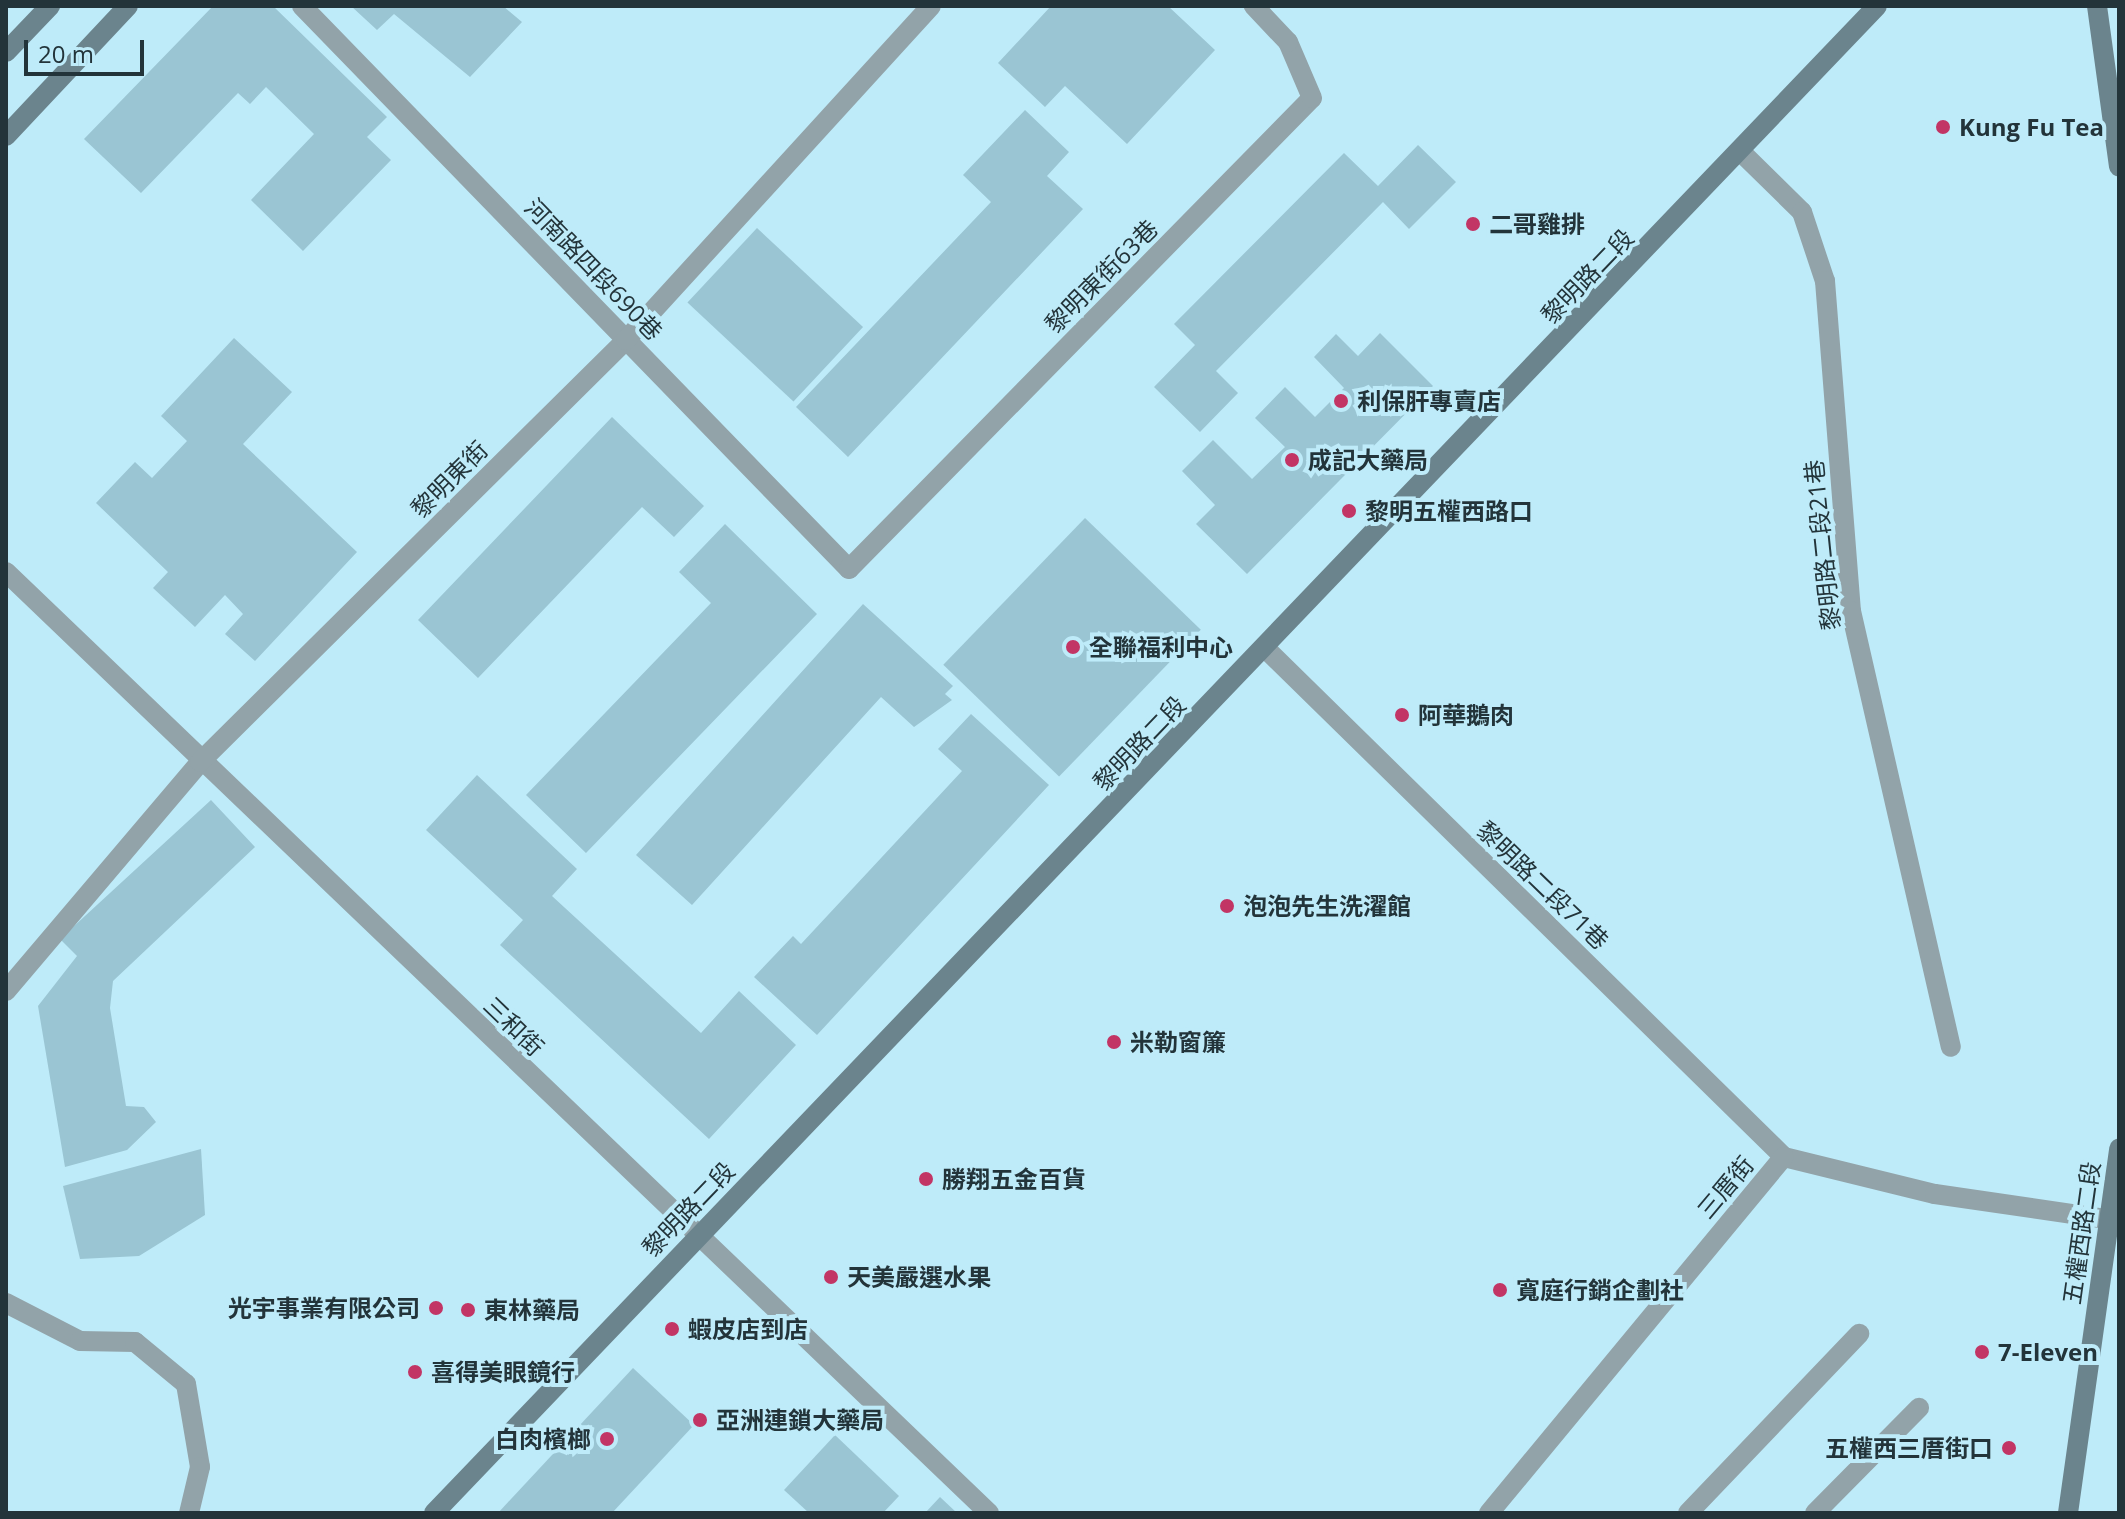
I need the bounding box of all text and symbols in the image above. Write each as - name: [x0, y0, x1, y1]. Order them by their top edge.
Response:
- scale bar: [28, 24, 148, 74]
- text: 20 m: [38, 37, 94, 70]
- place label: Kung Fu Tea: [1959, 113, 2104, 141]
- marker: Kung Fu Tea: [1934, 118, 1952, 136]
- street label: 河南路四段690巷: [519, 192, 669, 346]
- place label: 二哥雞排: [1489, 210, 1585, 238]
- street label: 黎明東街63巷: [1039, 214, 1163, 338]
- marker: 二哥雞排: [1464, 215, 1482, 233]
- street label: 黎明路二段: [1535, 223, 1639, 329]
- place label: 利保肝專賣店: [1357, 387, 1501, 415]
- marker: 利保肝專賣店: [1332, 392, 1350, 410]
- street label: 黎明東街: [405, 435, 493, 523]
- place label: 成記大藥局: [1308, 446, 1428, 474]
- marker: 成記大藥局: [1283, 451, 1301, 469]
- street label: 黎明路二段21巷: [1799, 458, 1845, 632]
- place label: 黎明五權西路口: [1365, 497, 1533, 525]
- marker: 黎明五權西路口: [1340, 502, 1358, 520]
- place label: 全聯福利中心: [1089, 633, 1233, 661]
- marker: 全聯福利中心: [1064, 638, 1082, 656]
- street label: 黎明路二段: [1087, 690, 1191, 796]
- place label: 阿華鵝肉: [1418, 701, 1514, 729]
- marker: 阿華鵝肉: [1393, 706, 1411, 724]
- street label: 黎明路二段71巷: [1471, 815, 1615, 955]
- place label: 泡泡先生洗濯館: [1243, 892, 1411, 920]
- marker: 泡泡先生洗濯館: [1218, 897, 1236, 915]
- street label: 三和街: [478, 991, 550, 1061]
- place label: 米勒窗簾: [1130, 1028, 1226, 1056]
- marker: 米勒窗簾: [1105, 1033, 1123, 1051]
- street label: 三厝街: [1691, 1150, 1759, 1224]
- street label: 黎明路二段: [636, 1156, 740, 1262]
- street label: 五權西路二段: [2057, 1160, 2105, 1306]
- place label: 勝翔五金百貨: [942, 1165, 1086, 1193]
- marker: 勝翔五金百貨: [917, 1170, 935, 1188]
- place label: 天美嚴選水果: [847, 1263, 991, 1291]
- marker: 天美嚴選水果: [822, 1268, 840, 1286]
- place label: 寬庭行銷企劃社: [1516, 1276, 1684, 1304]
- marker: 寬庭行銷企劃社: [1491, 1281, 1509, 1299]
- place label: 光宇事業有限公司: [228, 1294, 420, 1322]
- place label: 東林藥局: [484, 1296, 580, 1324]
- marker: 光宇事業有限公司: [427, 1299, 445, 1317]
- marker: 東林藥局: [459, 1301, 477, 1319]
- place label: 蝦皮店到店: [688, 1315, 808, 1343]
- marker: 蝦皮店到店: [663, 1320, 681, 1338]
- place label: 7-Eleven: [1998, 1338, 2098, 1366]
- marker: 7-Eleven: [1973, 1343, 1991, 1361]
- place label: 喜得美眼鏡行: [431, 1358, 575, 1386]
- marker: 喜得美眼鏡行: [406, 1363, 424, 1381]
- place label: 亞洲連鎖大藥局: [716, 1406, 884, 1434]
- marker: 亞洲連鎖大藥局: [691, 1411, 709, 1429]
- place label: 白肉檳榔: [495, 1425, 591, 1453]
- marker: 白肉檳榔: [598, 1430, 616, 1448]
- place label: 五權西三厝街口: [1825, 1434, 1993, 1462]
- marker: 五權西三厝街口: [2000, 1439, 2018, 1457]

